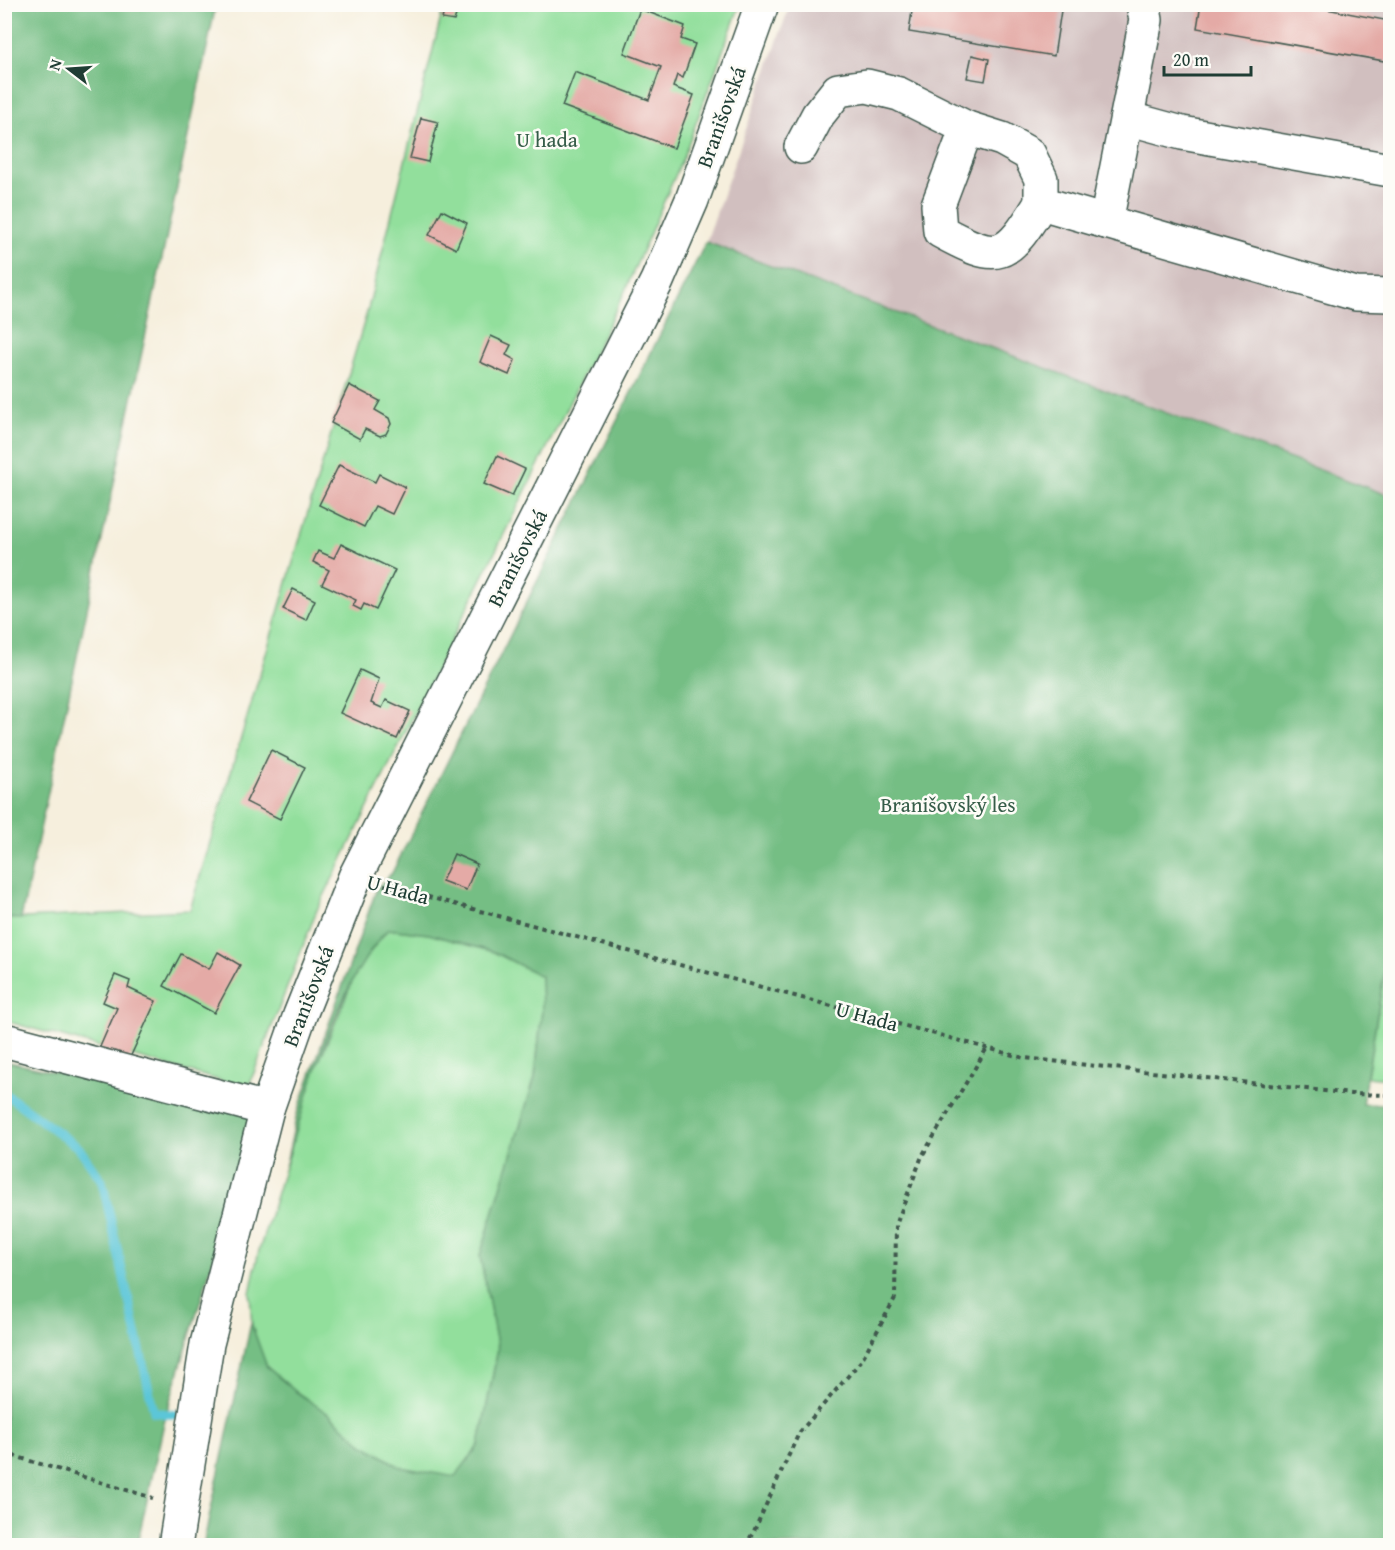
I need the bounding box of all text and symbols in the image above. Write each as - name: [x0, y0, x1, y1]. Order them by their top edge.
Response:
- north arrow: [39, 39, 99, 99]
- scale bar: [1164, 39, 1251, 77]
- text: 20 m: [1173, 46, 1209, 73]
- text: N: [42, 56, 68, 73]
- street label: Branišovská: [688, 62, 754, 172]
- park label: U hada: [516, 124, 578, 155]
- street label: Branišovská: [479, 504, 555, 612]
- park label: Branišovský les: [880, 789, 1016, 820]
- street label: U Hada: [363, 866, 433, 912]
- street label: Branišovská: [275, 941, 341, 1051]
- street label: U Hada: [832, 993, 902, 1039]

